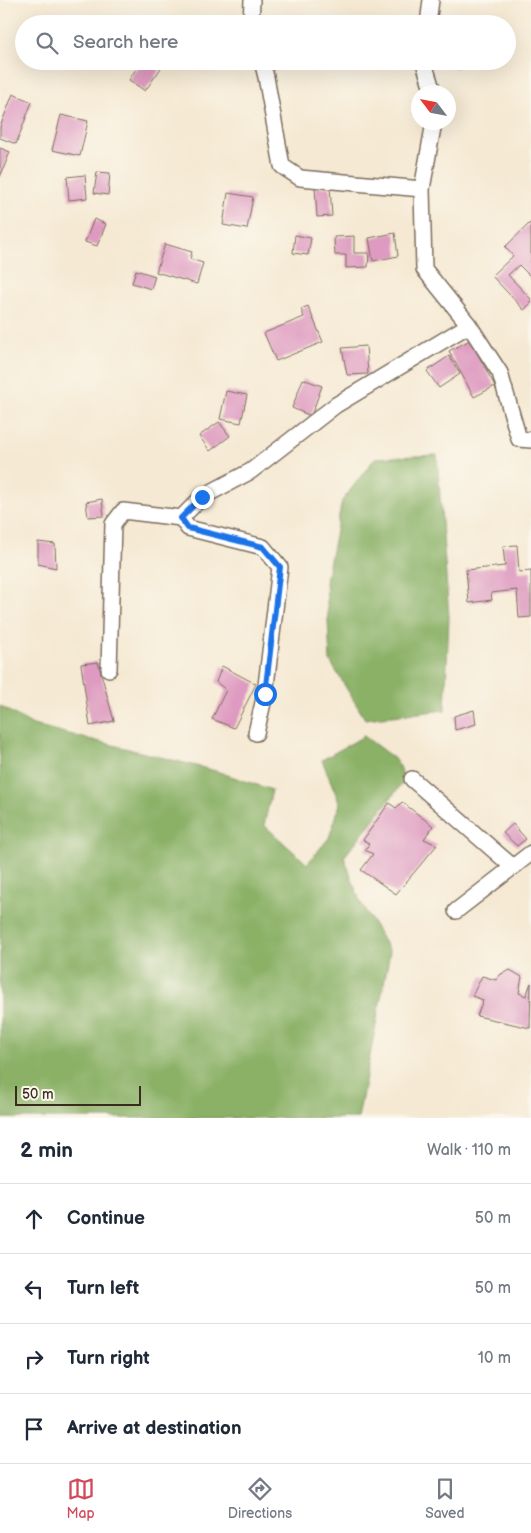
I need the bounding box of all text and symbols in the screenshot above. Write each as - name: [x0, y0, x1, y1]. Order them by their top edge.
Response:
- search box: [15, 15, 516, 70]
- icon: search: [33, 29, 61, 57]
- text: Search here: [73, 31, 178, 54]
- north arrow: [411, 85, 456, 130]
- route end: [191, 486, 214, 509]
- route start: [254, 683, 277, 706]
- scale bar: [15, 1083, 141, 1106]
- text: 50 m: [22, 1086, 54, 1103]
- text: 2 min: [20, 1138, 73, 1163]
- text: Walk · 110 m: [427, 1141, 511, 1160]
- icon: ahead: [20, 1205, 48, 1233]
- text: Continue: [67, 1207, 145, 1230]
- text: 50 m: [475, 1209, 511, 1228]
- icon: left: [20, 1275, 48, 1303]
- text: Turn left: [67, 1277, 139, 1300]
- text: 50 m: [475, 1279, 511, 1298]
- icon: right: [20, 1345, 48, 1373]
- text: Turn right: [67, 1347, 150, 1370]
- text: 10 m: [478, 1349, 511, 1368]
- icon: arrive: [20, 1415, 48, 1443]
- text: Arrive at destination: [67, 1417, 242, 1440]
- tab: Map: [67, 1475, 95, 1522]
- tab: Directions: [228, 1475, 292, 1522]
- tab: Saved: [425, 1475, 464, 1522]

